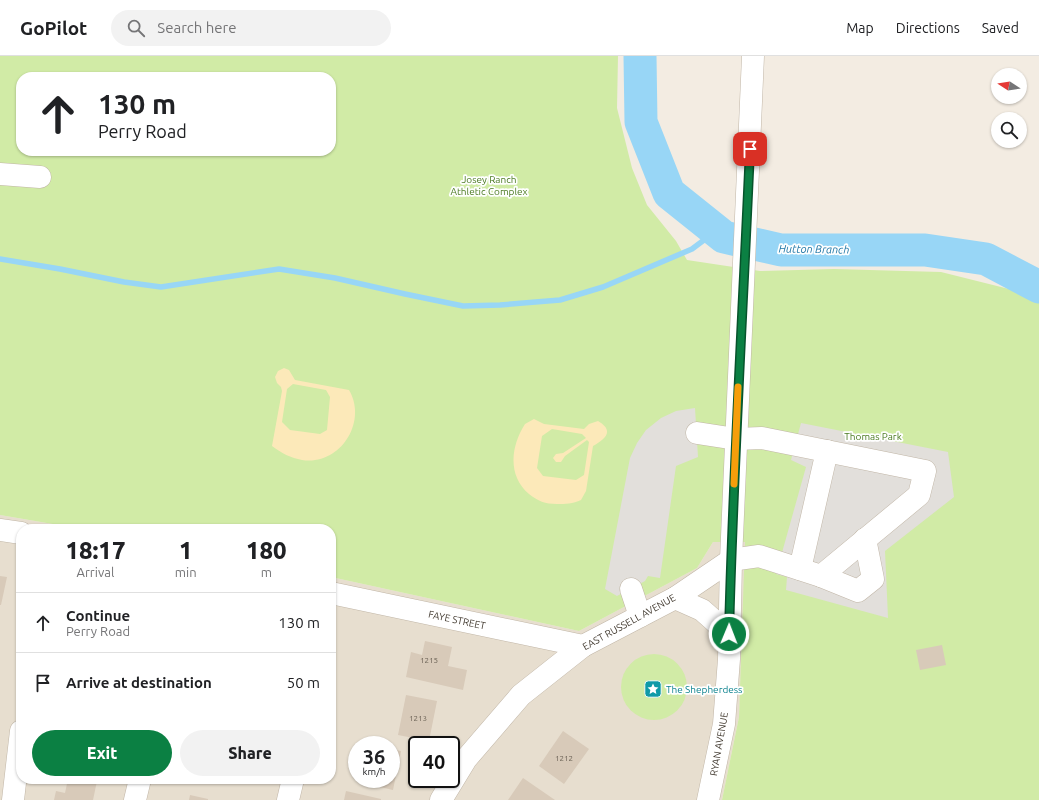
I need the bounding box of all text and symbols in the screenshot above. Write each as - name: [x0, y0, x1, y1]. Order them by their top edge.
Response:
- search box: [111, 10, 391, 46]
- text: GoPilot: [20, 17, 87, 39]
- icon: search: [125, 17, 147, 39]
- text: Search here: [157, 19, 237, 36]
- text: Map: [846, 20, 874, 36]
- text: Directions: [896, 20, 960, 36]
- text: Saved: [982, 20, 1019, 36]
- north arrow: [991, 68, 1027, 104]
- map controls: [991, 68, 1027, 148]
- icon: ahead: [32, 88, 84, 140]
- text: 130 m: [98, 88, 176, 119]
- button: search: [991, 112, 1027, 148]
- text: Perry Road: [98, 121, 187, 141]
- pin: [733, 132, 767, 166]
- icon: arrive: [739, 138, 761, 160]
- park label: Josey Ranch Athletic Complex: [450, 174, 528, 197]
- water label: Hutton Branch: [779, 242, 849, 256]
- park label: Thomas Park: [844, 431, 902, 442]
- text: 18:17: [65, 537, 125, 564]
- text: 1: [179, 537, 192, 564]
- text: 180: [246, 537, 287, 564]
- text: Arrival: [76, 565, 114, 579]
- text: min: [175, 565, 197, 579]
- text: m: [261, 565, 272, 579]
- street label: EAST RUSSELL AVENUE: [581, 592, 678, 652]
- text: Continue: [66, 607, 130, 624]
- street label: FAYE STREET: [427, 609, 487, 632]
- icon: ahead: [32, 612, 54, 634]
- position arrow: [708, 613, 750, 655]
- text: 130 m: [278, 614, 320, 631]
- text: Perry Road: [66, 624, 130, 638]
- house number: 1215: [420, 656, 438, 665]
- icon: arrive: [32, 672, 54, 694]
- text: Arrive at destination: [66, 674, 212, 691]
- text: 50 m: [287, 674, 320, 691]
- place icon: The Shepherdess: [643, 679, 663, 699]
- place label: The Shepherdess: [666, 684, 742, 695]
- street label: RYAN AVENUE: [708, 711, 730, 777]
- house number: 1213: [409, 714, 427, 723]
- button: Exit: [32, 730, 172, 776]
- button: Share: [180, 730, 320, 776]
- speed limit sign: 40: [408, 736, 460, 788]
- text: 36: [363, 745, 385, 768]
- house number: 1212: [555, 754, 573, 763]
- text: km/h: [362, 766, 386, 777]

